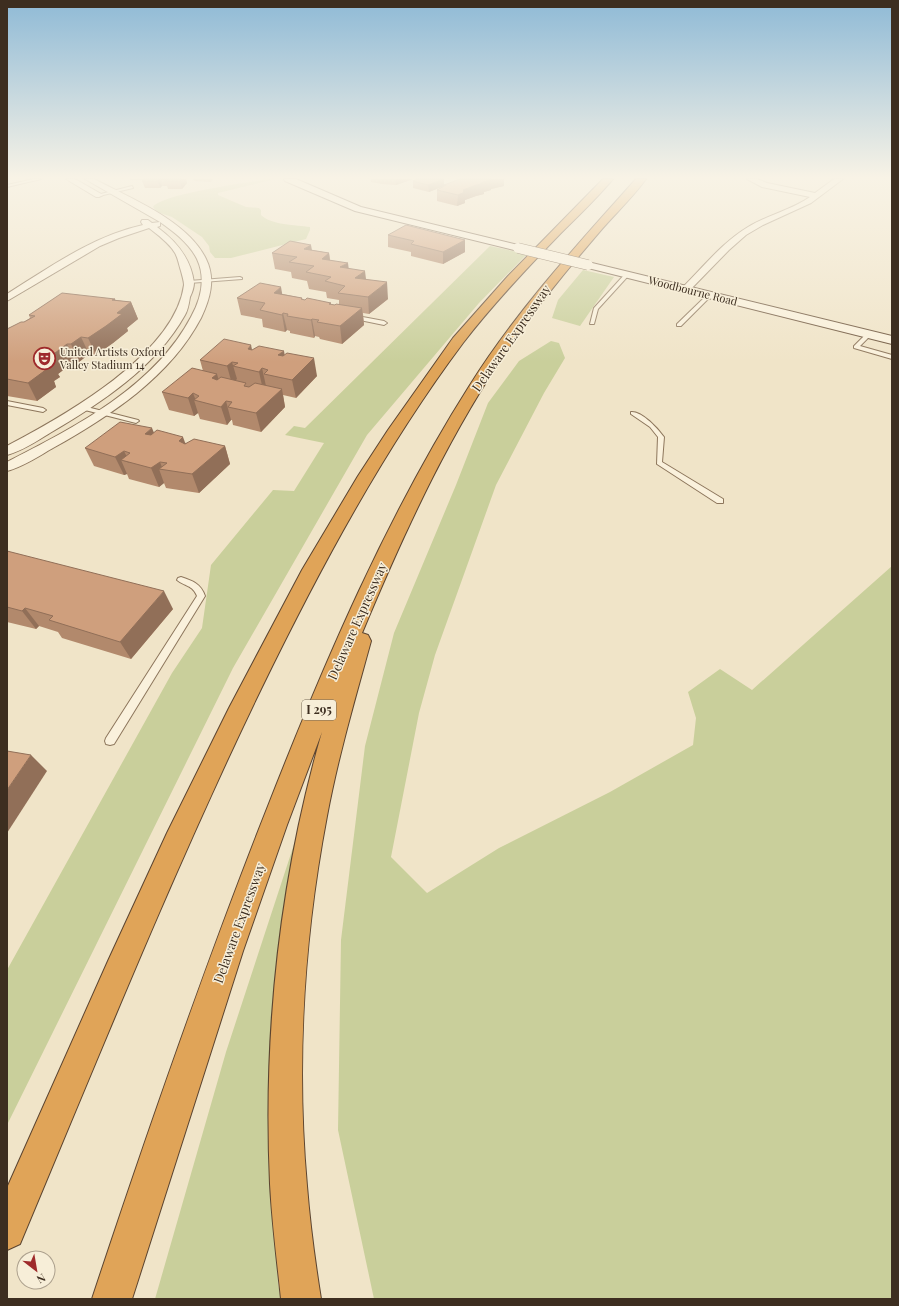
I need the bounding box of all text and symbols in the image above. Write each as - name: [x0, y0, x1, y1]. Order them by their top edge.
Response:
- street label: Woodbourne Road: [646, 272, 740, 309]
- street label: Delaware Expressway: [467, 281, 554, 394]
- place label: United Artists Oxford Valley Stadium 14: [59, 344, 166, 372]
- theatre icon: United Artists Oxford Valley Stadium 14: [32, 345, 58, 371]
- street label: Delaware Expressway: [323, 559, 390, 682]
- road number: I 295: [302, 700, 336, 720]
- street label: Delaware Expressway: [209, 860, 268, 985]
- north arrow: [16, 1250, 56, 1290]
- text: N: [34, 1271, 49, 1288]

